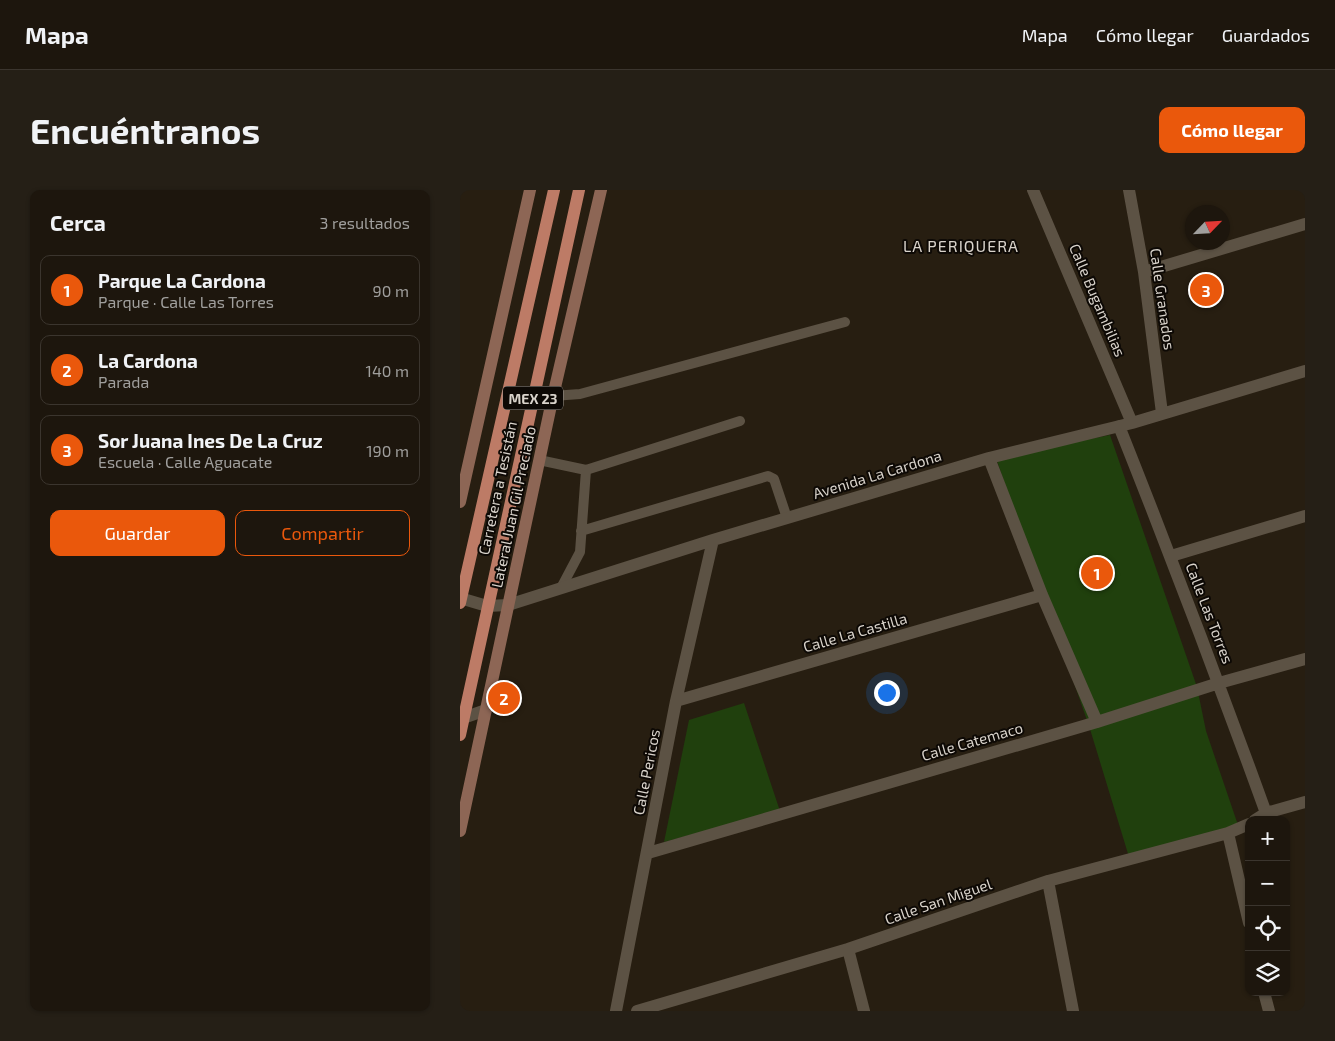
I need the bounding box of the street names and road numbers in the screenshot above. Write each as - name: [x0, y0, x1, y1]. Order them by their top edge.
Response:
- street label: Calle Bugambilias: [1066, 241, 1130, 359]
- street label: Calle Granados: [1147, 247, 1179, 351]
- road number: MEX 23: [503, 387, 563, 410]
- street label: Carretera a Tesistán: [474, 420, 520, 556]
- street label: Lateral Juan Gil Preciado: [487, 425, 539, 589]
- street label: Avenida La Cardona: [811, 446, 943, 502]
- street label: Calle Las Torres: [1182, 560, 1238, 666]
- street label: Calle La Castilla: [801, 609, 909, 655]
- street label: Calle Catemaco: [919, 718, 1025, 764]
- street label: Calle Pericos: [629, 728, 663, 816]
- street label: Calle San Miguel: [882, 874, 994, 928]

